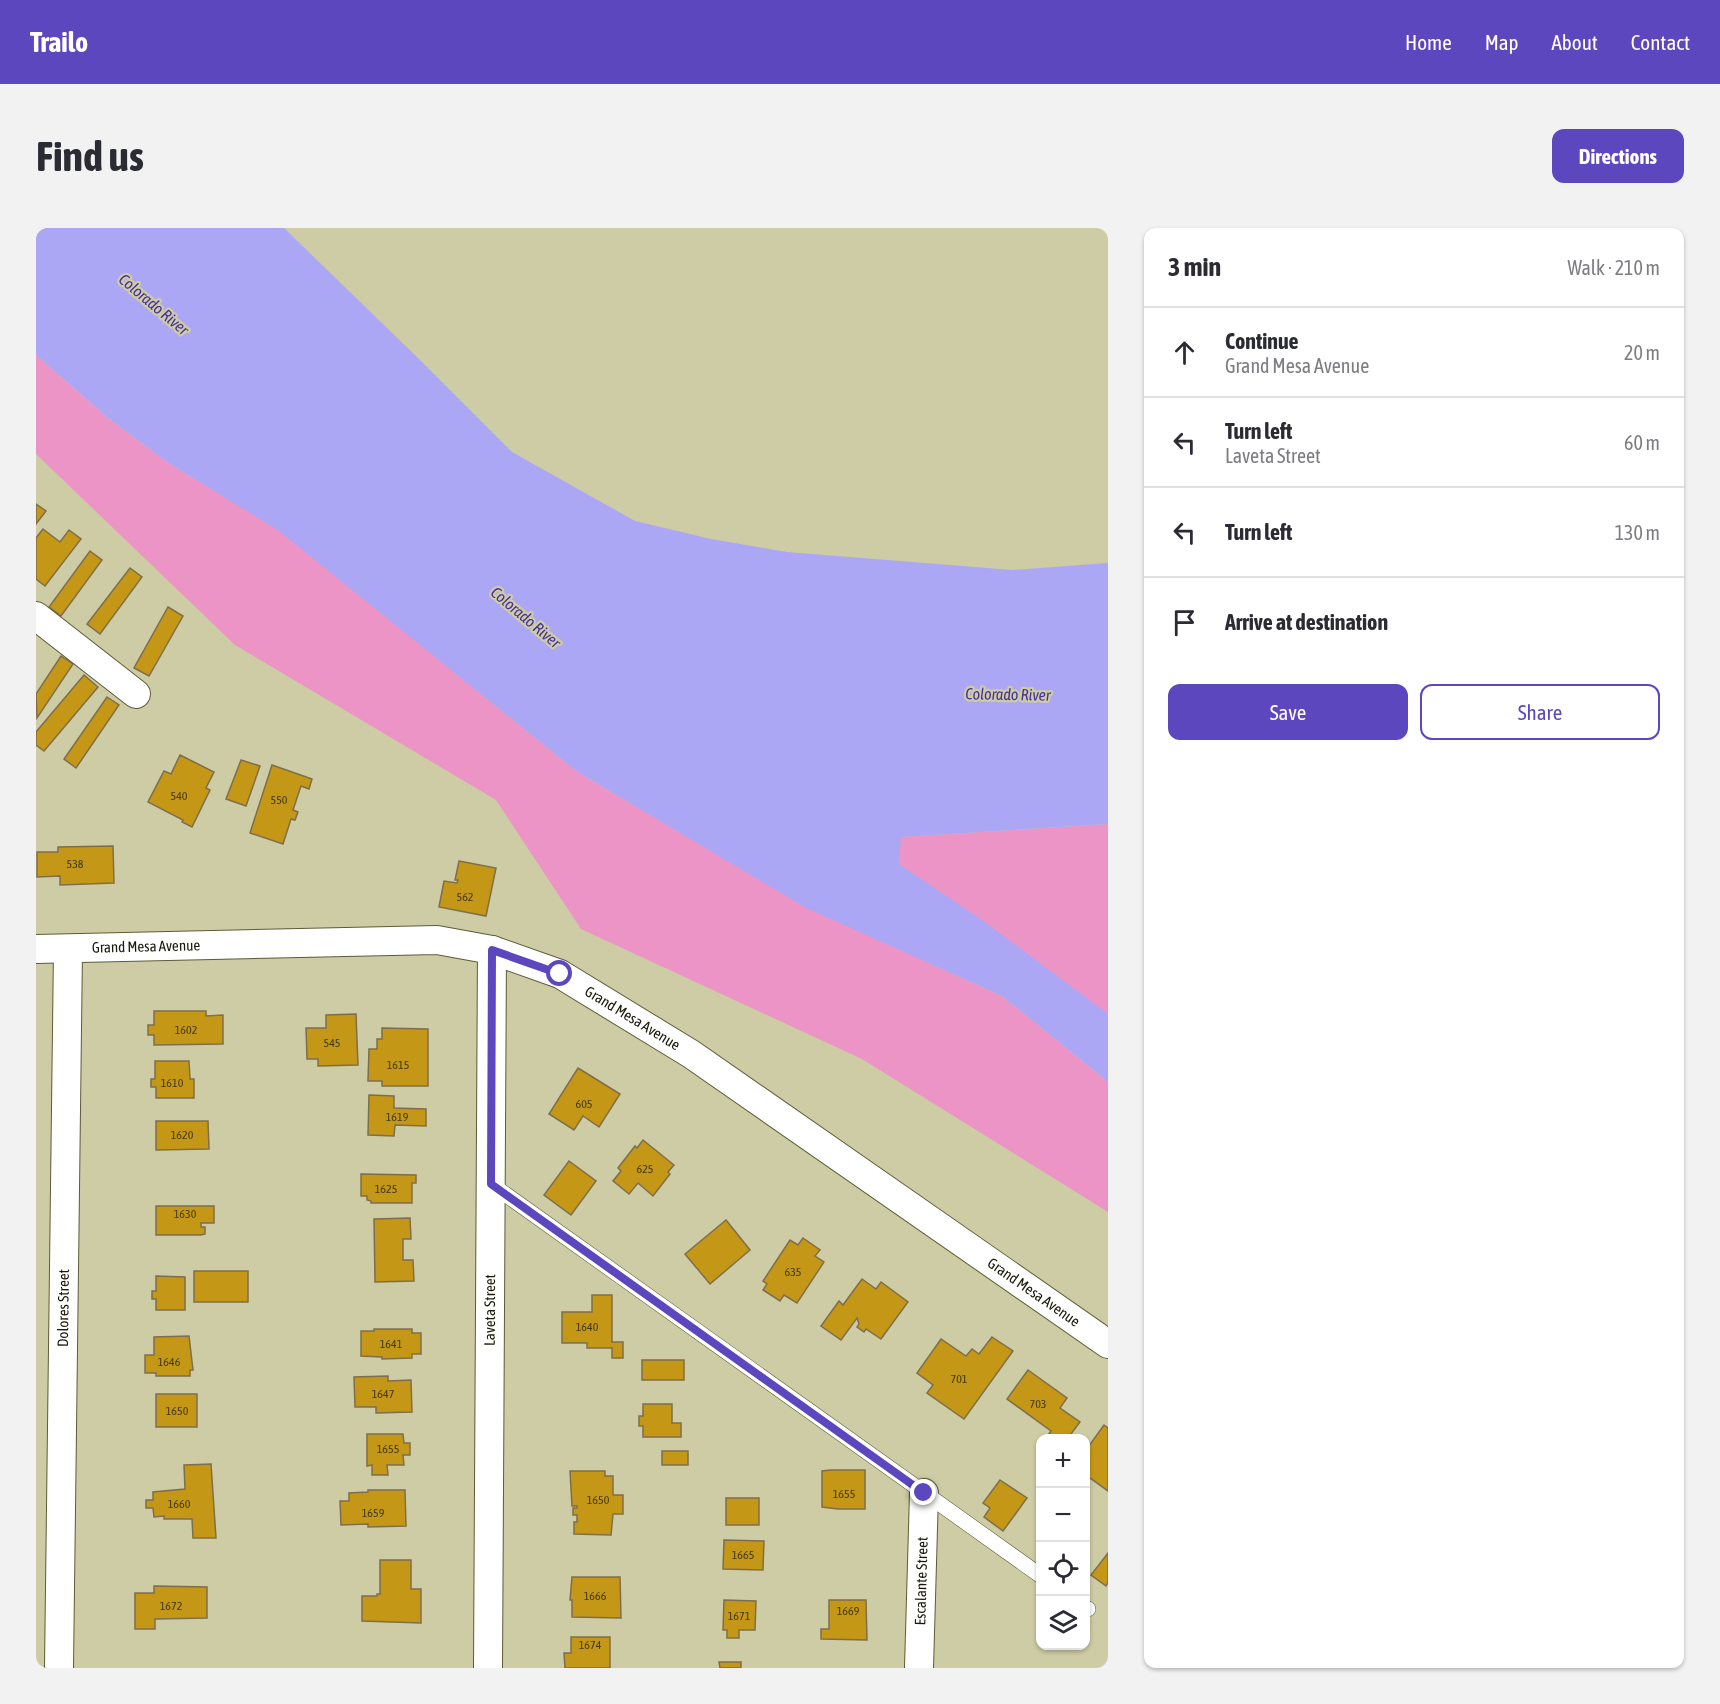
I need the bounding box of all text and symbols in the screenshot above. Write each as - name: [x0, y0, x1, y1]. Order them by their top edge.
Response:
- text: Trailo: [30, 26, 88, 58]
- text: Home: [1405, 30, 1452, 54]
- text: Map: [1485, 30, 1519, 54]
- text: About: [1552, 30, 1598, 54]
- text: Contact: [1631, 30, 1690, 54]
- button: Directions: [1552, 129, 1684, 183]
- text: Find us: [36, 132, 144, 180]
- text: 3 min: [1168, 252, 1221, 282]
- text: Walk · 210 m: [1568, 256, 1660, 279]
- water label: Colorado River: [116, 270, 193, 339]
- text: Continue: [1225, 328, 1299, 354]
- icon: ahead: [1168, 336, 1201, 369]
- text: 20 m: [1624, 341, 1660, 364]
- text: Grand Mesa Avenue: [1225, 354, 1369, 377]
- text: Turn left: [1225, 418, 1292, 444]
- icon: left: [1168, 426, 1201, 459]
- text: 60 m: [1624, 431, 1660, 454]
- text: Laveta Street: [1225, 444, 1321, 467]
- icon: left: [1168, 516, 1201, 549]
- text: Turn left: [1225, 519, 1292, 545]
- text: 130 m: [1615, 521, 1660, 544]
- water label: Colorado River: [488, 583, 565, 652]
- icon: arrive: [1168, 606, 1201, 639]
- text: Arrive at destination: [1225, 609, 1388, 635]
- water label: Colorado River: [965, 684, 1052, 704]
- button: Save: [1168, 684, 1408, 740]
- button: Share: [1420, 684, 1660, 740]
- house number: 540: [171, 789, 188, 803]
- house number: 550: [271, 793, 288, 807]
- house number: 538: [67, 857, 84, 871]
- house number: 562: [457, 890, 473, 904]
- street label: Grand Mesa Avenue: [92, 936, 200, 956]
- route start: [546, 960, 572, 986]
- street label: Grand Mesa Avenue: [582, 982, 684, 1053]
- house number: 1602: [175, 1023, 197, 1037]
- house number: 545: [324, 1036, 340, 1050]
- house number: 1615: [387, 1058, 409, 1072]
- house number: 1610: [161, 1076, 184, 1090]
- house number: 605: [576, 1097, 592, 1111]
- house number: 1619: [386, 1110, 409, 1124]
- house number: 1620: [171, 1128, 194, 1142]
- house number: 625: [637, 1162, 653, 1176]
- house number: 1625: [375, 1182, 397, 1196]
- house number: 1630: [174, 1207, 197, 1221]
- street label: Grand Mesa Avenue: [985, 1254, 1083, 1330]
- house number: 635: [785, 1265, 801, 1279]
- street label: Dolores Street: [54, 1269, 72, 1347]
- street label: Laveta Street: [481, 1274, 498, 1346]
- house number: 1640: [576, 1320, 599, 1334]
- house number: 1641: [380, 1337, 403, 1351]
- house number: 1646: [158, 1355, 181, 1369]
- house number: 701: [951, 1372, 968, 1386]
- house number: 1647: [372, 1387, 395, 1401]
- house number: 703: [1030, 1397, 1046, 1411]
- house number: 1650: [166, 1404, 189, 1418]
- map controls: [1036, 1434, 1090, 1650]
- button: +: [1036, 1434, 1090, 1488]
- house number: 1655: [377, 1442, 399, 1456]
- route end: [910, 1479, 936, 1505]
- house number: 1655: [833, 1487, 855, 1501]
- button: −: [1036, 1488, 1090, 1542]
- house number: 1650: [587, 1493, 610, 1507]
- house number: 1660: [168, 1497, 191, 1511]
- house number: 1659: [362, 1506, 385, 1520]
- street label: Escalante Street: [911, 1537, 931, 1625]
- button: locate: [1036, 1542, 1090, 1596]
- house number: 1665: [732, 1548, 754, 1562]
- house number: 1666: [584, 1589, 607, 1603]
- button: layers: [1036, 1596, 1090, 1650]
- house number: 1672: [160, 1599, 182, 1613]
- house number: 1669: [837, 1604, 860, 1618]
- house number: 1671: [728, 1609, 751, 1623]
- house number: 1674: [579, 1638, 602, 1652]

